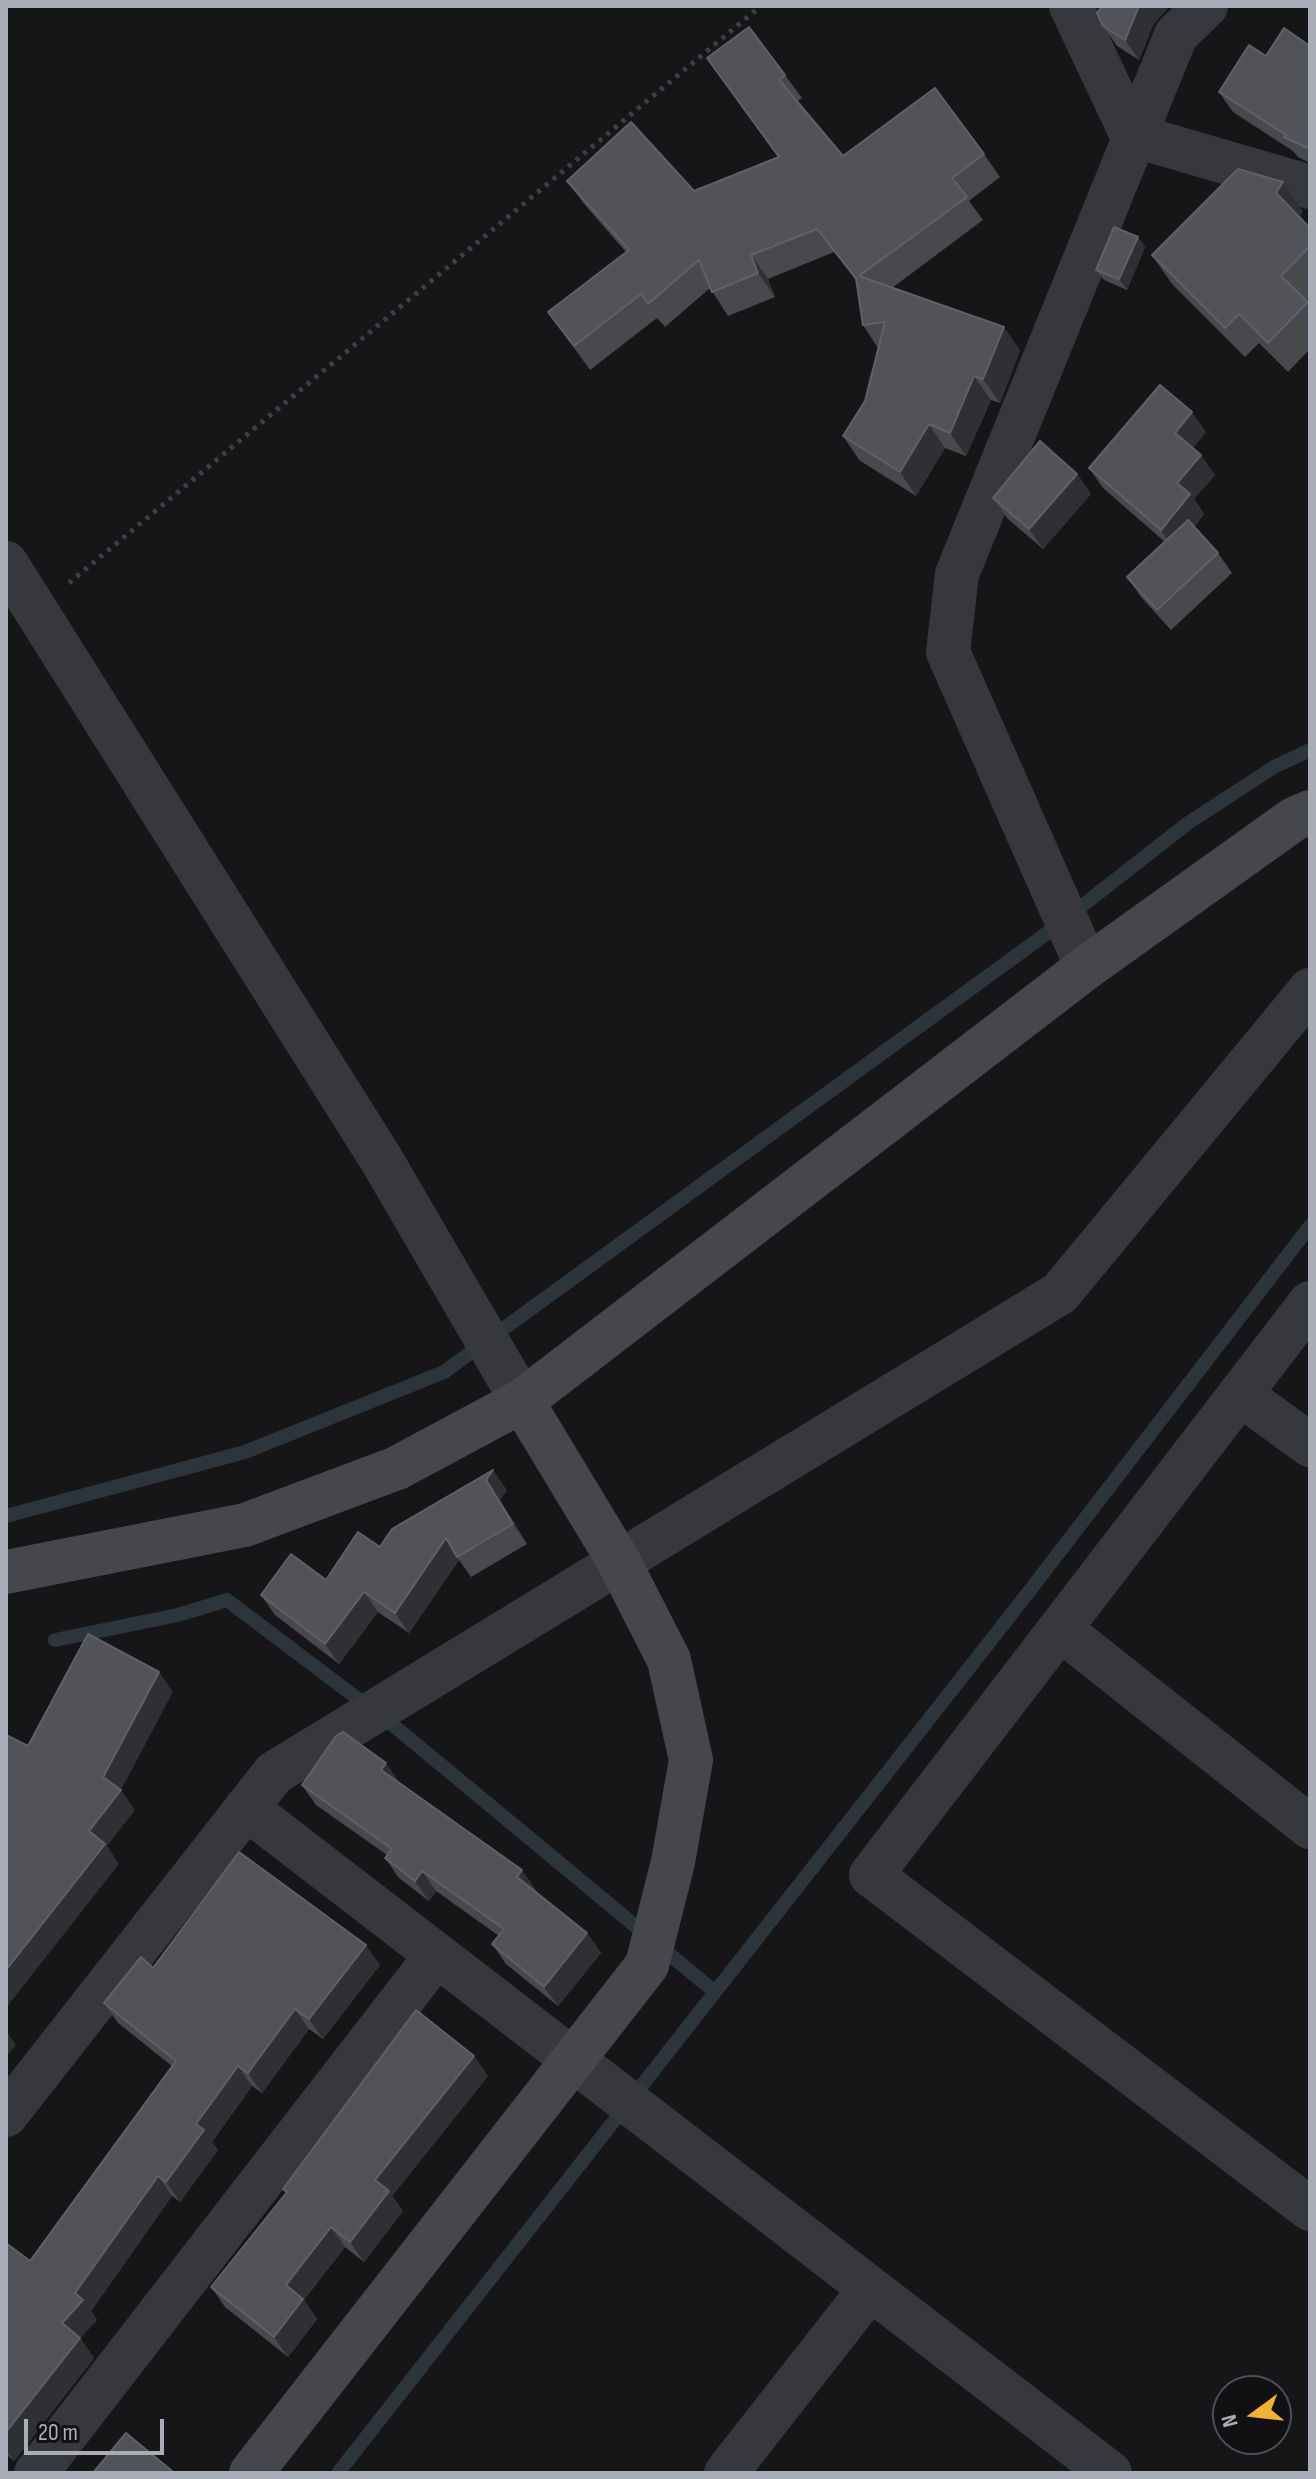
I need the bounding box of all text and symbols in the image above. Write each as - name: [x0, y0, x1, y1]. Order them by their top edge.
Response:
- north arrow: [1212, 2375, 1292, 2455]
- scale bar: [28, 2403, 168, 2453]
- text: N: [1216, 2412, 1245, 2430]
- text: 20 m: [38, 2418, 78, 2447]

